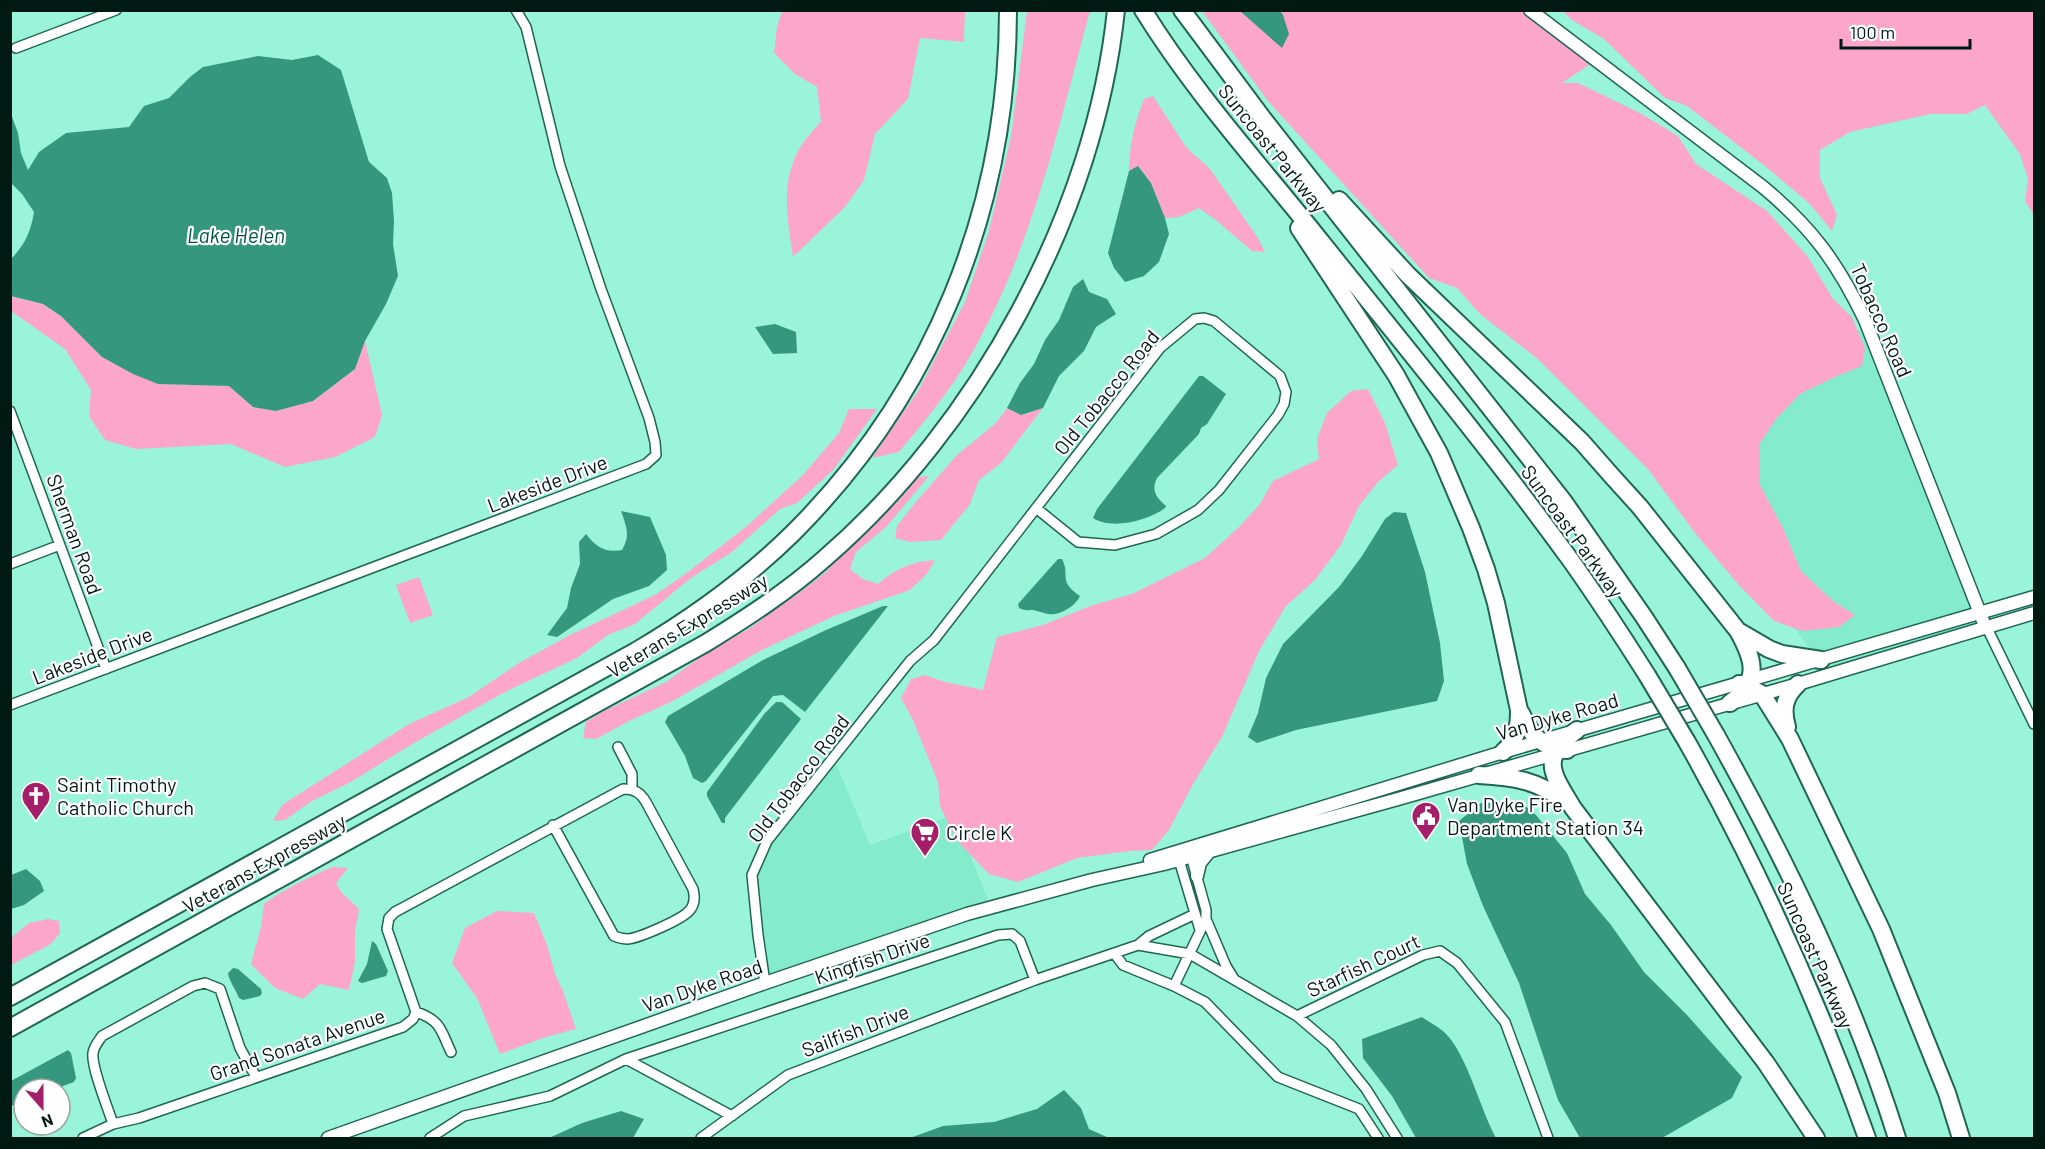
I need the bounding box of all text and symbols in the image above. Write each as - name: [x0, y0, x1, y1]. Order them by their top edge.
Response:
- scale bar: [1841, 12, 1970, 50]
- text: 100 m: [1850, 21, 1895, 43]
- street label: Suncoast Parkway: [1214, 79, 1332, 217]
- water label: Lake Helen: [187, 222, 285, 247]
- street label: Tobacco Road: [1846, 259, 1918, 381]
- street label: Old Tobacco Road: [1048, 325, 1164, 459]
- street label: Lakeside Drive: [484, 449, 610, 517]
- street label: Suncoast Parkway: [1517, 460, 1629, 602]
- street label: Sherman Road: [42, 471, 108, 597]
- street label: Veterans Expressway: [602, 568, 772, 682]
- street label: Lakeside Drive: [29, 621, 155, 689]
- street label: Van Dyke Road: [1493, 687, 1621, 745]
- street label: Old Tobacco Road: [742, 709, 854, 847]
- place label: Saint Timothy Catholic Church: [57, 772, 194, 819]
- church icon: Saint Timothy Catholic Church: [20, 780, 52, 822]
- place label: Van Dyke Fire Department Station 34: [1447, 792, 1644, 839]
- public building icon: Van Dyke Fire Department Station 34: [1410, 800, 1442, 842]
- street label: Veterans Expressway: [178, 808, 350, 918]
- supermarket icon: Circle K: [909, 816, 941, 858]
- place label: Circle K: [946, 820, 1012, 844]
- street label: Suncoast Parkway: [1773, 878, 1859, 1032]
- street label: Kingfish Drive: [811, 927, 933, 989]
- street label: Starfish Court: [1303, 928, 1423, 1002]
- street label: Van Dyke Road: [639, 953, 765, 1017]
- street label: Sailfish Drive: [798, 999, 912, 1061]
- street label: Grand Sonata Avenue: [206, 1003, 388, 1085]
- north arrow: [12, 1077, 72, 1137]
- text: N: [39, 1111, 56, 1132]

